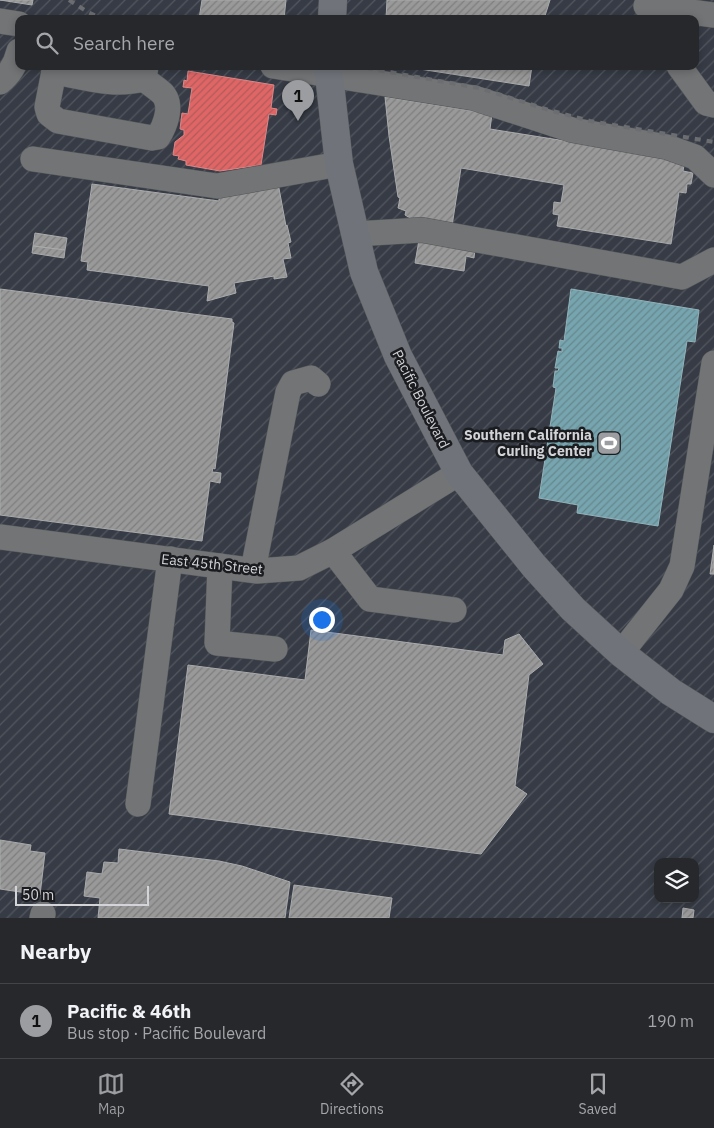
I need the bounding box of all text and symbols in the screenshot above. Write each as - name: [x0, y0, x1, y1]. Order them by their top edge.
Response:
- search box: [15, 15, 699, 70]
- icon: search: [33, 29, 61, 57]
- text: Search here: [73, 31, 175, 55]
- pin: 1: [282, 80, 314, 121]
- street label: Pacific Boulevard: [388, 347, 454, 451]
- place label: Southern California Curling Center: [464, 426, 592, 460]
- sports icon: Southern California Curling Center: [596, 430, 622, 456]
- street label: East 45th Street: [160, 550, 264, 578]
- your location: [309, 607, 335, 633]
- map controls: [654, 858, 699, 903]
- button: layers: [654, 858, 699, 903]
- scale bar: [15, 883, 149, 906]
- text: 50 m: [22, 886, 54, 904]
- text: Nearby: [20, 937, 91, 965]
- text: Pacific & 46th: [67, 999, 191, 1023]
- text: 1: [31, 1011, 41, 1031]
- text: 190 m: [647, 1011, 694, 1031]
- text: Bus stop · Pacific Boulevard: [67, 1023, 266, 1043]
- tab: Map: [97, 1070, 125, 1118]
- tab: Directions: [320, 1070, 384, 1118]
- tab: Saved: [579, 1070, 617, 1118]

